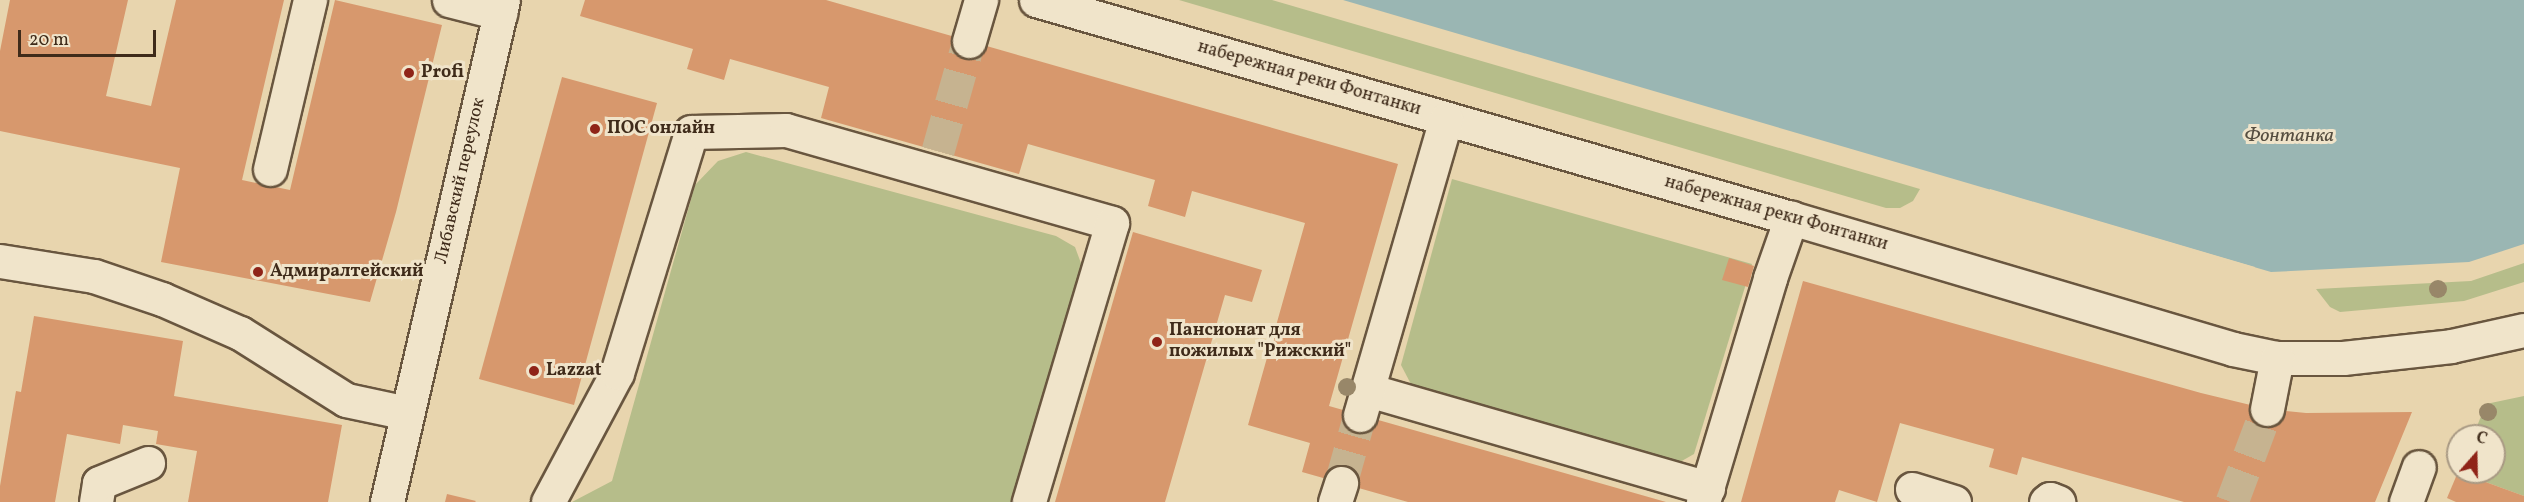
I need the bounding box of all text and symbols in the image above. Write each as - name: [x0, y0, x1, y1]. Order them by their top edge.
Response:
- scale bar: [21, 18, 159, 56]
- text: 20 m: [29, 28, 69, 53]
- street label: набережная реки Фонтанки: [1195, 37, 1423, 121]
- place label: Profi: [421, 62, 464, 84]
- marker: Profi: [402, 66, 416, 80]
- street label: Либавский переулок: [431, 96, 491, 266]
- place label: ПОС онлайн: [607, 118, 715, 140]
- marker: ПОС онлайн: [588, 122, 602, 136]
- water label: Фонтанка: [2244, 124, 2334, 148]
- street label: набережная реки Фонтанки: [1662, 172, 1890, 256]
- place label: Адмиралтейский: [270, 261, 424, 283]
- marker: Адмиралтейский: [251, 265, 265, 279]
- place label: Пансионат для пожилых "Рижский": [1169, 321, 1351, 364]
- marker: Пансионат для пожилых "Рижский": [1150, 335, 1164, 349]
- place label: Lazzat: [546, 360, 601, 382]
- marker: Lazzat: [527, 364, 541, 378]
- north arrow: [2446, 424, 2506, 484]
- text: С: [2473, 427, 2490, 451]

